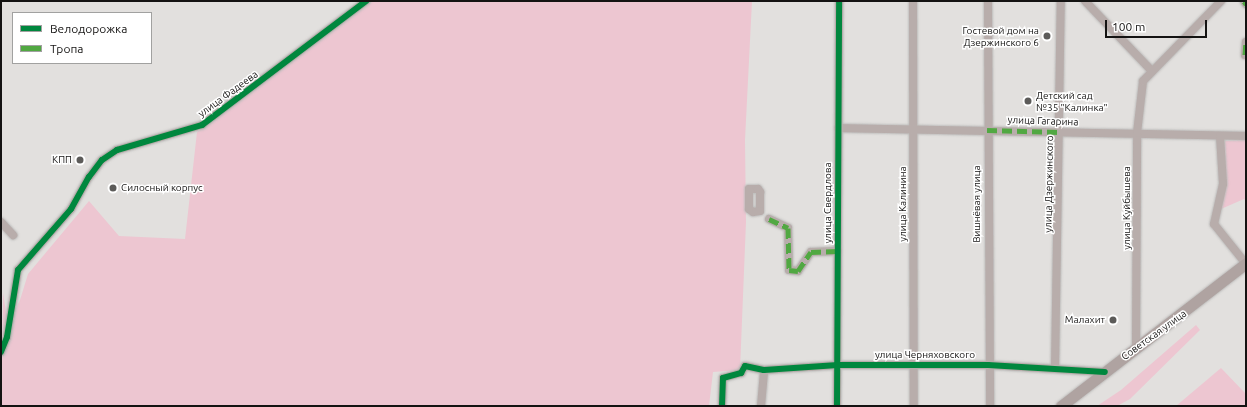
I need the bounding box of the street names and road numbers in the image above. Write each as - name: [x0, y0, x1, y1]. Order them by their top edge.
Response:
- street label: улица Фадеева: [196, 68, 260, 120]
- street label: улица Гагарина: [1007, 114, 1079, 128]
- street label: улица Дзержинского: [1042, 135, 1056, 233]
- street label: улица Свердлова: [822, 162, 834, 244]
- street label: Вишнёвая улица: [971, 165, 983, 243]
- street label: улица Калинина: [897, 166, 909, 242]
- street label: улица Куйбышева: [1121, 166, 1133, 250]
- street label: Советская улица: [1119, 307, 1189, 363]
- street label: улица Черняховского: [875, 349, 975, 361]

